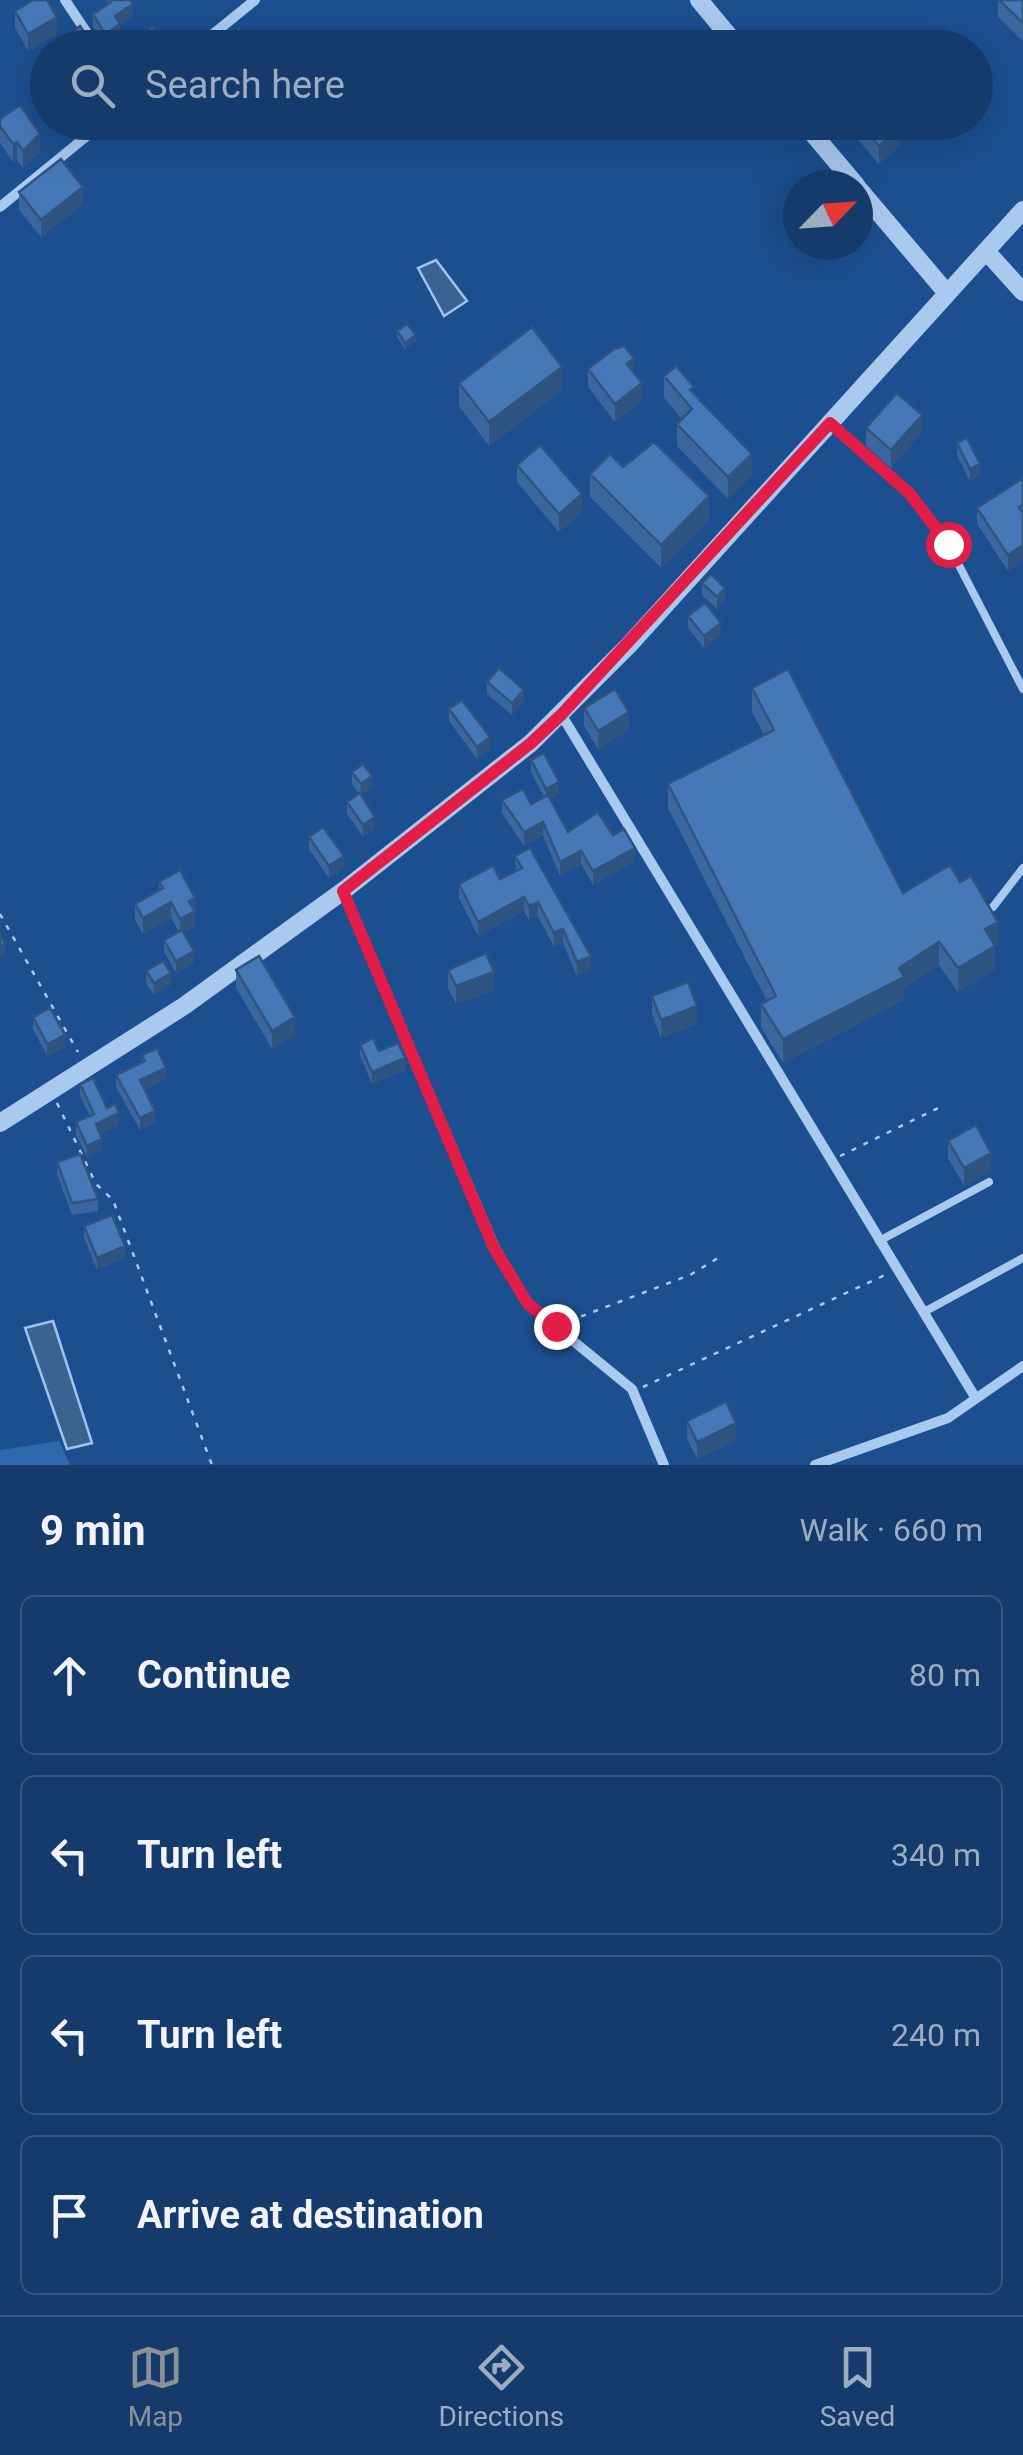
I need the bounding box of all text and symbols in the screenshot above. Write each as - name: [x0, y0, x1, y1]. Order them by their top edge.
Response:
- search box: [30, 30, 993, 140]
- icon: search: [65, 58, 120, 113]
- text: Search here: [145, 63, 345, 107]
- north arrow: [783, 170, 873, 260]
- route start: [926, 522, 972, 568]
- route end: [534, 1304, 580, 1350]
- text: 9 min: [40, 1506, 146, 1555]
- text: Walk · 660 m: [800, 1511, 983, 1549]
- icon: ahead: [42, 1648, 97, 1703]
- text: Continue: [137, 1653, 291, 1697]
- text: 80 m: [909, 1656, 981, 1694]
- icon: left: [42, 1828, 97, 1883]
- text: Turn left: [137, 1833, 282, 1877]
- text: 340 m: [891, 1836, 981, 1874]
- icon: left: [42, 2008, 97, 2063]
- text: Turn left: [137, 2013, 282, 2057]
- text: 240 m: [891, 2016, 981, 2054]
- icon: arrive: [42, 2188, 97, 2243]
- text: Arrive at destination: [137, 2193, 484, 2237]
- tab: Map: [128, 2340, 183, 2433]
- tab: Directions: [438, 2340, 564, 2433]
- tab: Saved: [820, 2340, 895, 2433]

